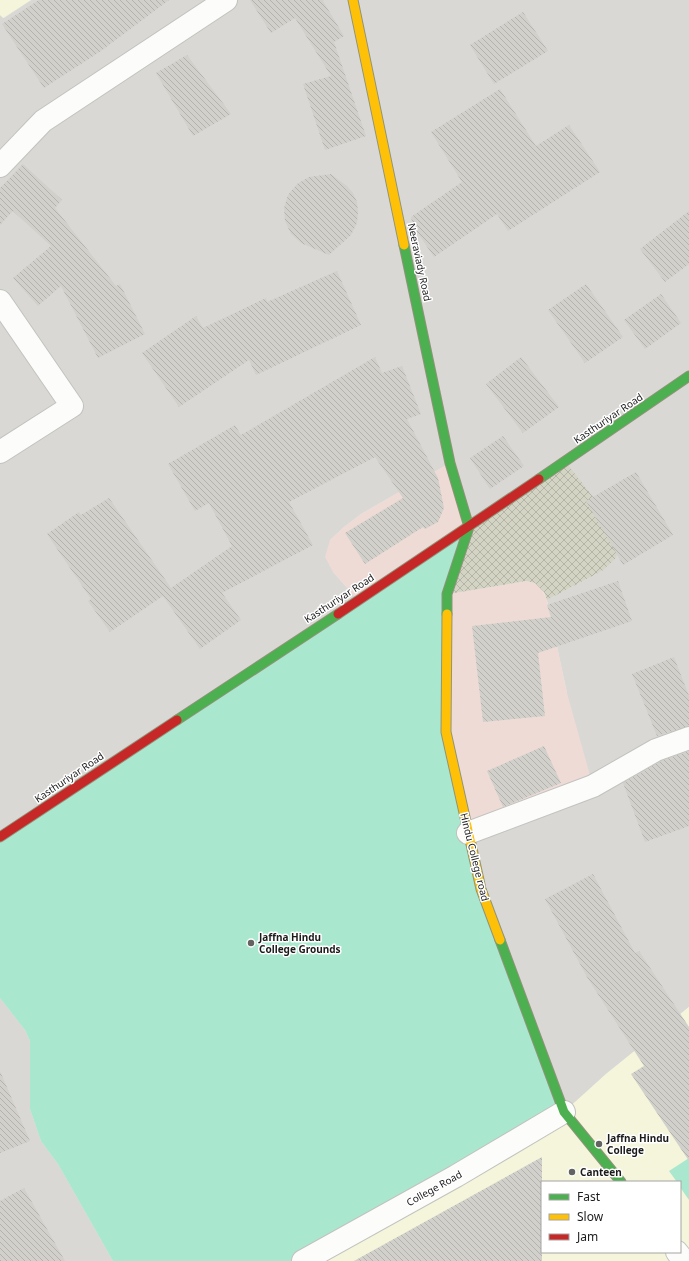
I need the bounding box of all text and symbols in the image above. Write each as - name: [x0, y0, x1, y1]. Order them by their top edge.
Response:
- street label: Neeraviady Road: [405, 222, 435, 302]
- street label: Kasthuriyar Road: [571, 390, 645, 446]
- street label: Kasthuriyar Road: [301, 570, 377, 626]
- street label: Kasthuriyar Road: [32, 749, 106, 805]
- street label: Hindu College road: [457, 811, 493, 903]
- place label: Jaffna Hindu College Grounds: [258, 930, 341, 956]
- marker: Jaffna Hindu College Grounds: [246, 938, 256, 948]
- place label: Jaffna Hindu College: [606, 1131, 669, 1157]
- marker: Jaffna Hindu College: [594, 1139, 604, 1149]
- place label: Canteen: [580, 1165, 622, 1179]
- street label: College Road: [404, 1167, 464, 1209]
- marker: Canteen: [567, 1167, 577, 1177]
- legend: [541, 1181, 681, 1253]
- text: Fast: [577, 1188, 601, 1205]
- text: Slow: [577, 1208, 604, 1225]
- text: Jam: [576, 1228, 598, 1245]

